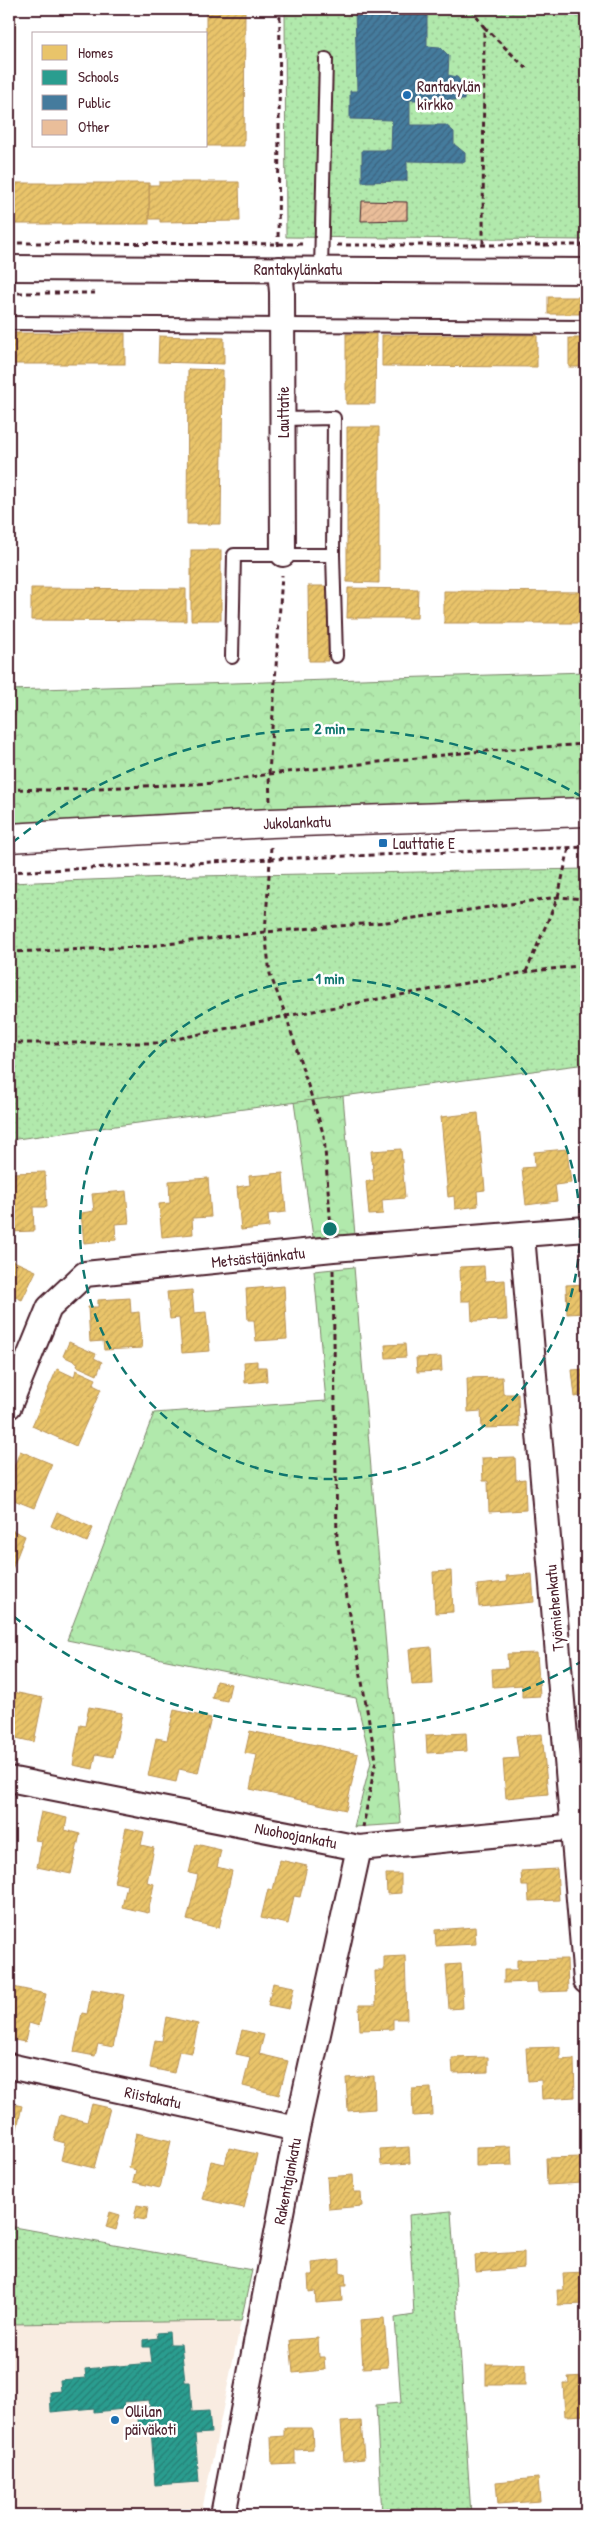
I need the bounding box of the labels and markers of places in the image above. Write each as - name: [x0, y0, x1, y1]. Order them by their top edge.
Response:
- place label: Rantakylän kirkko: [417, 75, 481, 115]
- marker: Rantakylän kirkko: [401, 89, 413, 101]
- place label: Lauttatie E: [393, 832, 455, 854]
- marker: Lauttatie E: [377, 837, 389, 849]
- centre of rings: [321, 1220, 339, 1238]
- place label: Ollilan päiväkoti: [125, 2400, 177, 2440]
- marker: Ollilan päiväkoti: [109, 2414, 121, 2426]

